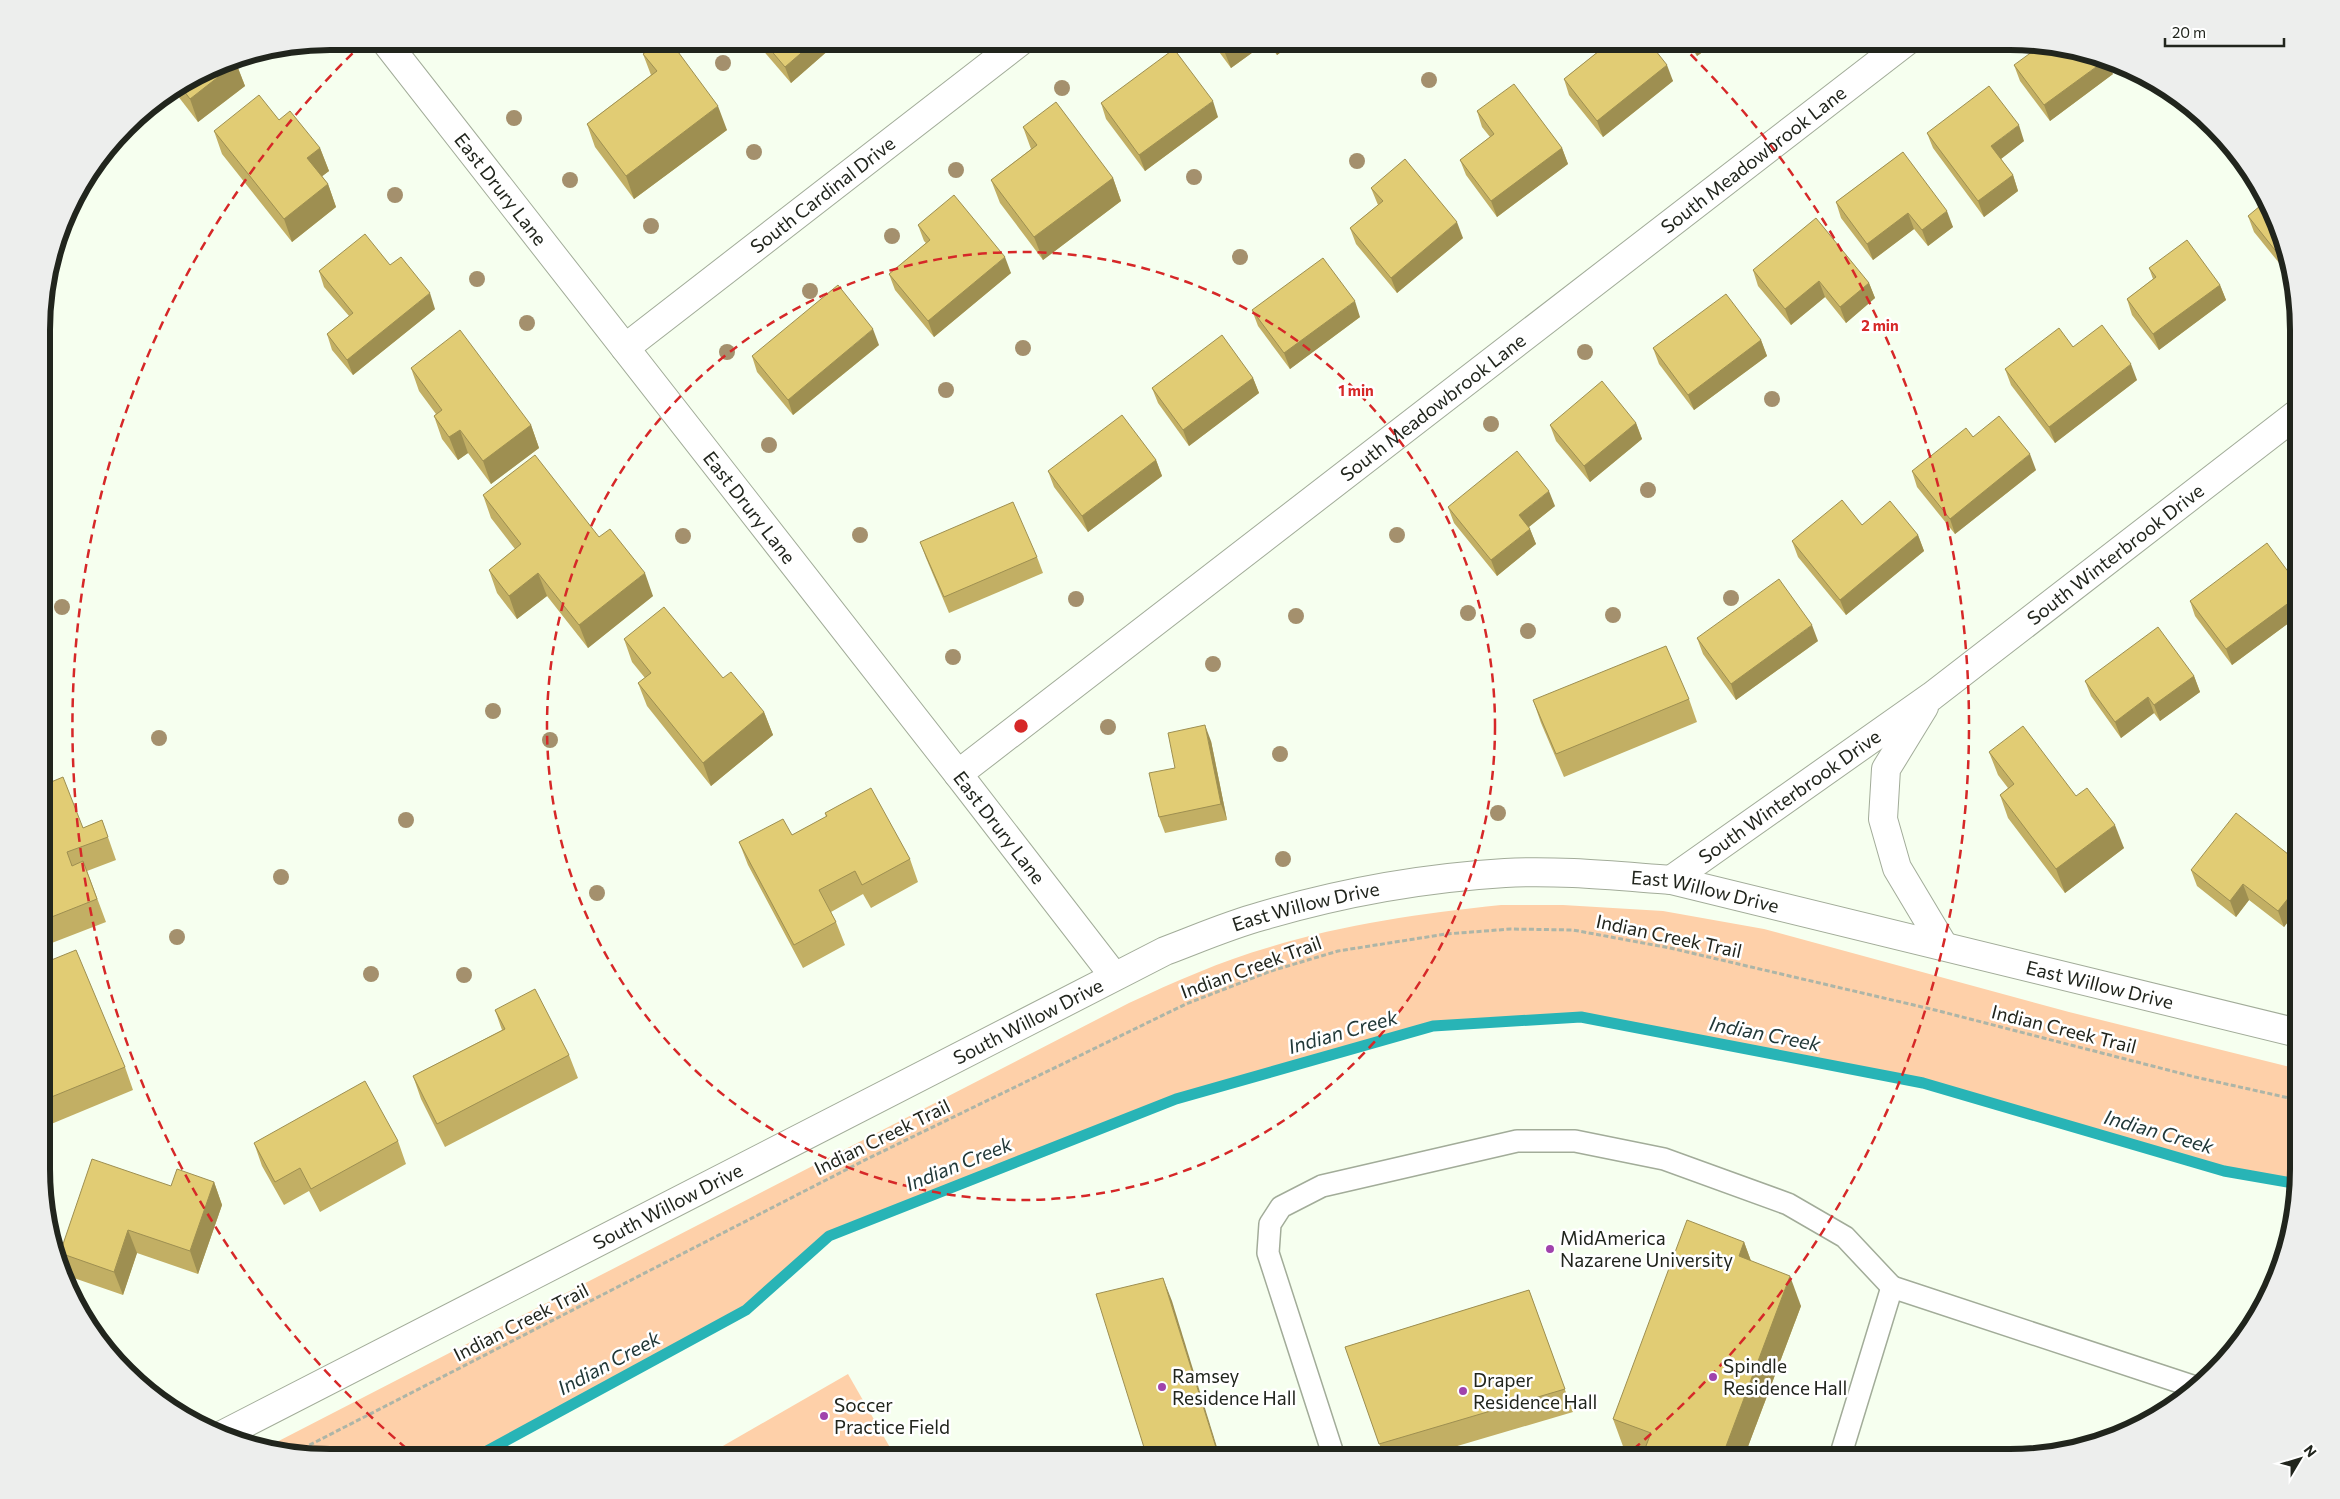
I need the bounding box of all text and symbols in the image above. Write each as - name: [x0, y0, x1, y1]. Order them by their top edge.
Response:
- scale bar: [2165, 15, 2284, 47]
- text: 20 m: [2172, 23, 2206, 41]
- street label: South Meadowbrook Lane: [1656, 81, 1850, 238]
- street label: East Drury Lane: [450, 128, 552, 250]
- street label: South Cardinal Drive: [745, 131, 899, 258]
- text: 2 min: [1861, 316, 1899, 334]
- street label: South Meadowbrook Lane: [1335, 328, 1530, 486]
- text: 1 min: [1338, 381, 1374, 399]
- street label: East Drury Lane: [699, 446, 801, 568]
- street label: South Winterbrook Drive: [2022, 478, 2208, 629]
- centre of rings: [1012, 717, 1030, 735]
- street label: South Winterbrook Drive: [1694, 724, 1885, 868]
- street label: East Drury Lane: [949, 766, 1050, 888]
- street label: East Willow Drive: [1630, 865, 1782, 917]
- street label: East Willow Drive: [1229, 876, 1381, 936]
- street label: Indian Creek Trail: [1594, 909, 1744, 962]
- street label: Indian Creek Trail: [1177, 930, 1324, 1003]
- street label: East Willow Drive: [2024, 955, 2176, 1013]
- street label: South Willow Drive: [949, 973, 1107, 1069]
- street label: Indian Creek Trail: [1989, 999, 2139, 1058]
- water label: Indian Creek: [1285, 1004, 1401, 1058]
- water label: Indian Creek: [1708, 1010, 1824, 1056]
- street label: Indian Creek Trail: [810, 1094, 954, 1179]
- water label: Indian Creek: [2102, 1104, 2218, 1158]
- water label: Indian Creek: [902, 1130, 1016, 1195]
- street label: South Willow Drive: [589, 1158, 746, 1254]
- place label: MidAmerica Nazarene University: [1560, 1226, 1733, 1271]
- marker: MidAmerica Nazarene University: [1544, 1243, 1556, 1255]
- street label: Indian Creek Trail: [449, 1278, 592, 1365]
- water label: Indian Creek: [553, 1325, 665, 1399]
- place label: Spindle Residence Hall: [1723, 1354, 1847, 1399]
- place label: Ramsey Residence Hall: [1172, 1364, 1296, 1409]
- place label: Draper Residence Hall: [1473, 1368, 1597, 1413]
- marker: Spindle Residence Hall: [1707, 1371, 1719, 1383]
- marker: Ramsey Residence Hall: [1156, 1381, 1168, 1393]
- marker: Draper Residence Hall: [1457, 1385, 1469, 1397]
- place label: Soccer Practice Field: [834, 1393, 950, 1438]
- marker: Soccer Practice Field: [818, 1410, 830, 1422]
- north arrow: [2275, 1434, 2325, 1484]
- text: N: [2301, 1441, 2321, 1460]

